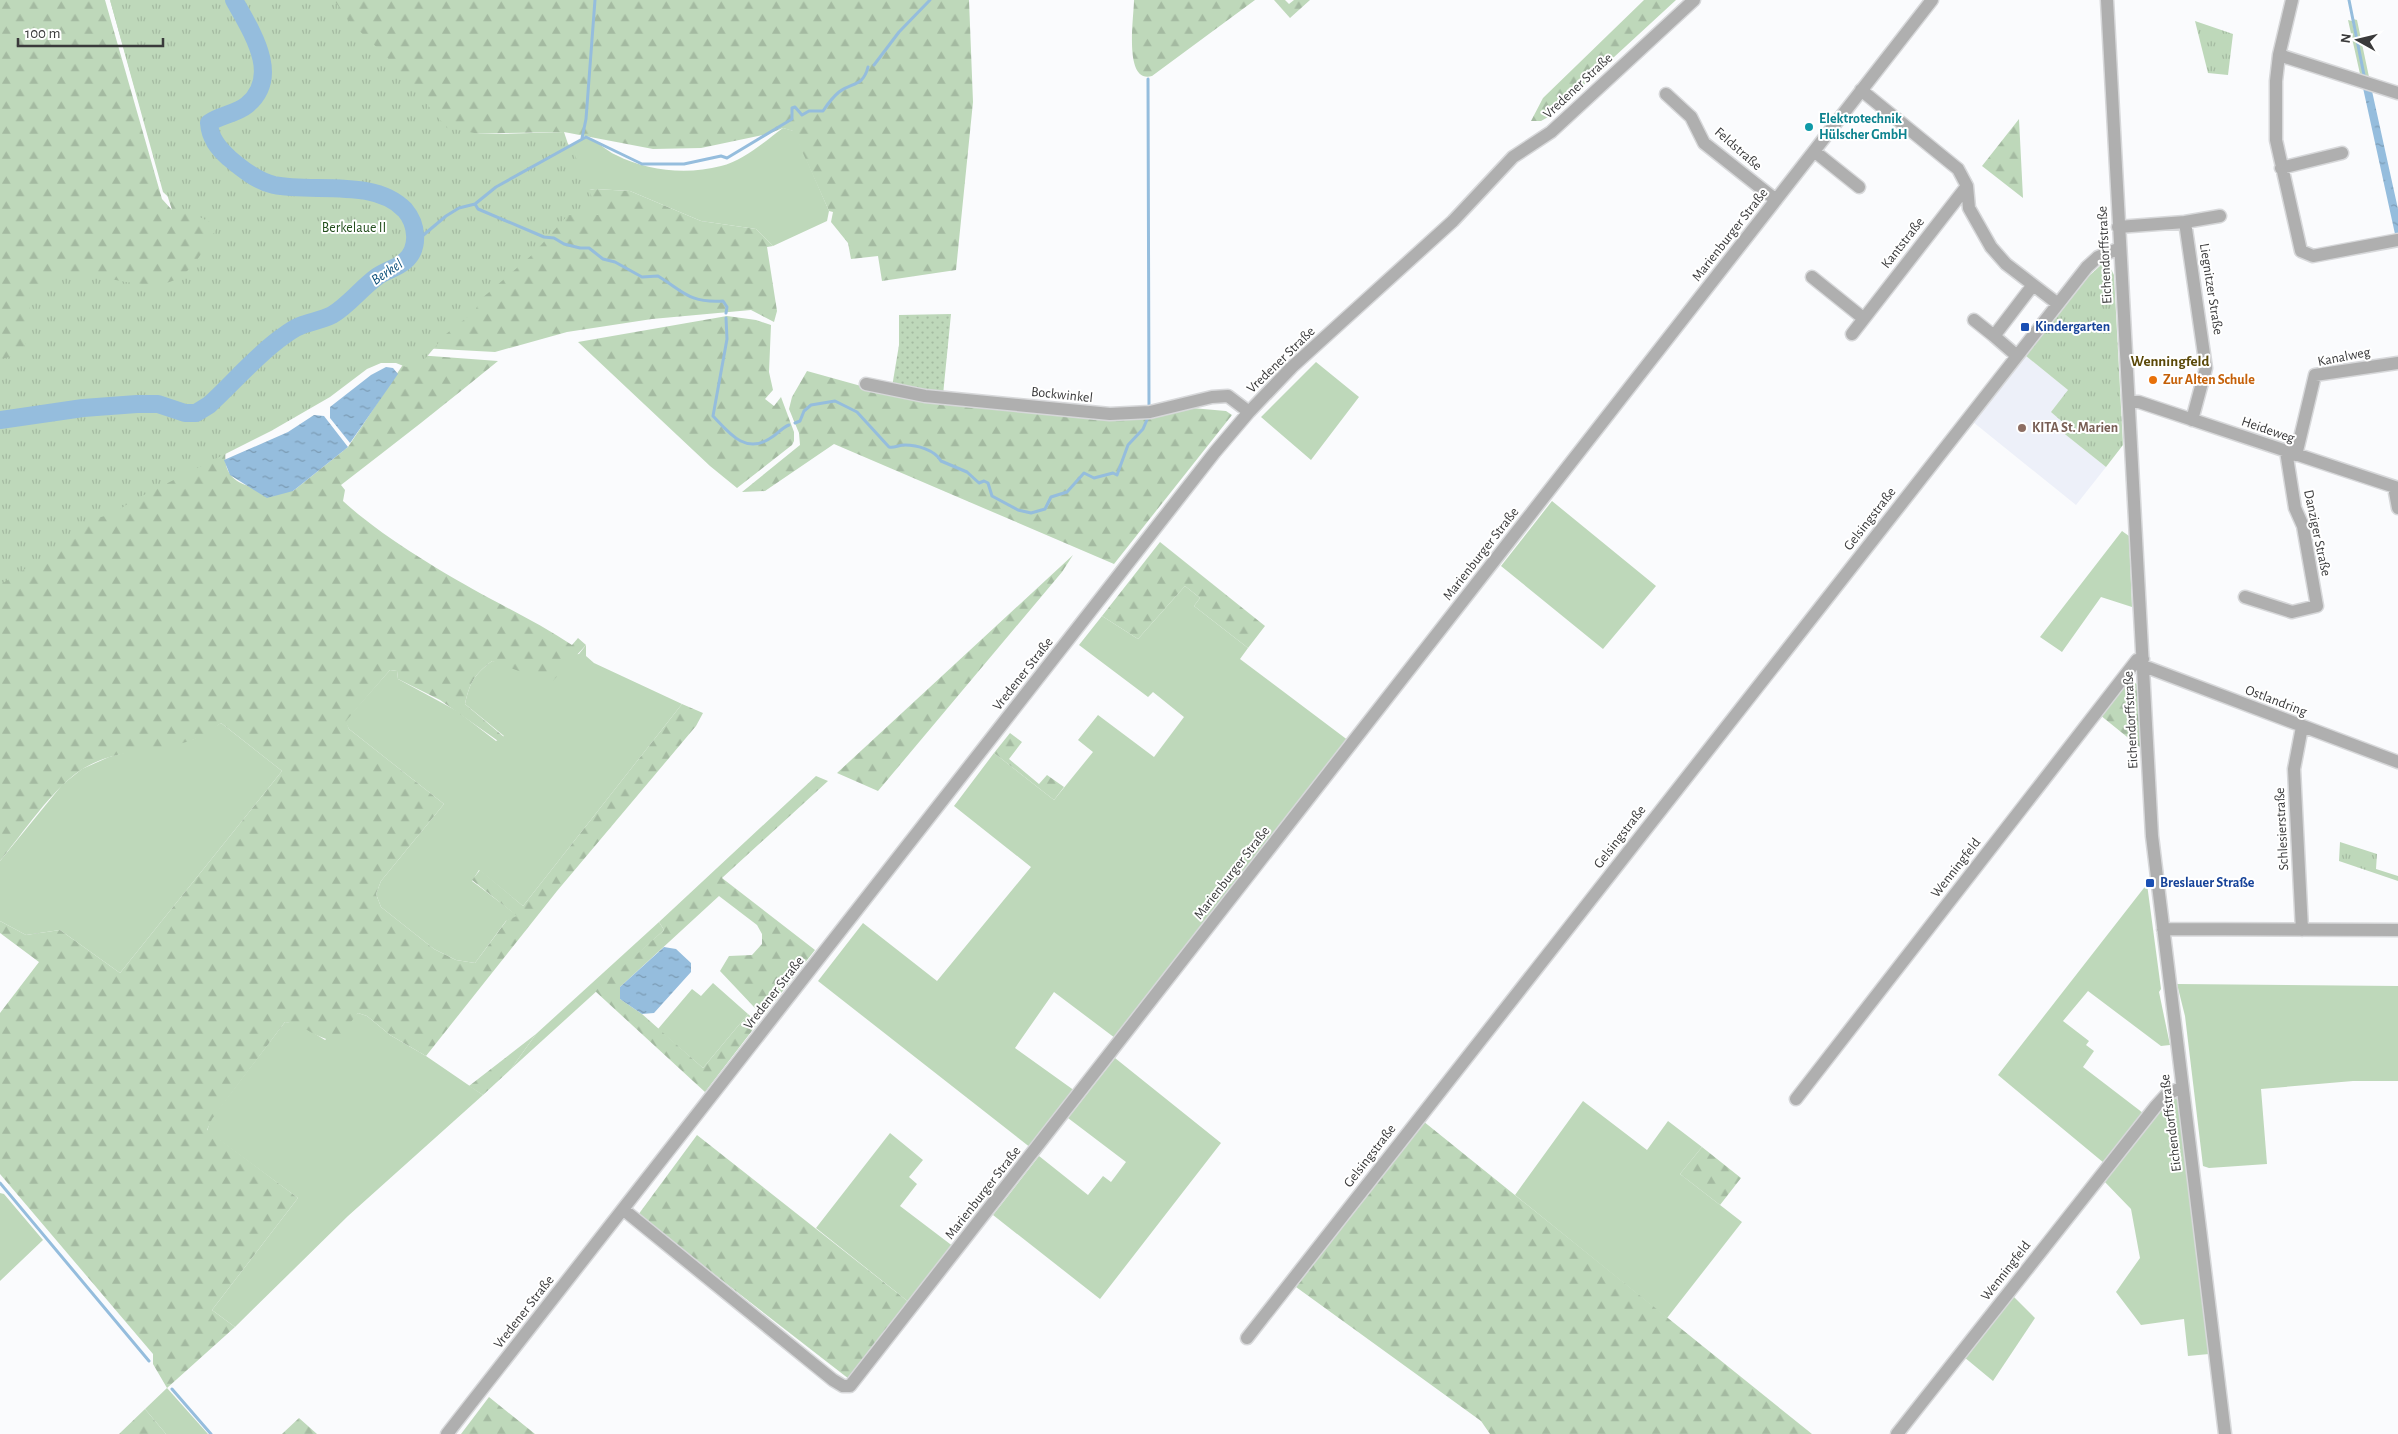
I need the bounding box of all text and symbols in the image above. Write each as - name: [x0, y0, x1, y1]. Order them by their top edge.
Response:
- scale bar: [18, 15, 162, 47]
- north arrow: [2333, 15, 2383, 65]
- text: 100 m: [25, 26, 60, 41]
- text: N: [2339, 33, 2354, 44]
- street label: Vredener Straße: [1541, 51, 1615, 121]
- place label: Elektrotechnik Hülscher GmbH: [1819, 112, 1908, 142]
- marker: Elektrotechnik Hülscher GmbH: [1803, 121, 1815, 133]
- street label: Feldstraße: [1712, 125, 1764, 173]
- street label: Marienburger Straße: [1689, 186, 1771, 284]
- street label: Eichendorffstraße: [2095, 206, 2115, 304]
- street label: Kantstraße: [1879, 215, 1927, 271]
- park label: Berkelaue II: [322, 221, 386, 235]
- street label: Liegnitzer Straße: [2197, 242, 2225, 336]
- water label: Berkel: [369, 256, 406, 288]
- place label: Kindergarten: [2035, 320, 2110, 334]
- marker: Kindergarten: [2019, 321, 2031, 333]
- street label: Vredener Straße: [1244, 324, 1318, 396]
- street label: Kanalweg: [2316, 345, 2372, 369]
- district label: Wenningfeld: [2131, 354, 2210, 369]
- place label: Zur Alten Schule: [2163, 373, 2255, 387]
- marker: Zur Alten Schule: [2147, 374, 2159, 386]
- street label: Bockwinkel: [1030, 385, 1094, 405]
- street label: Heideweg: [2240, 414, 2297, 446]
- place label: KITA St. Marien: [2032, 421, 2118, 435]
- marker: KITA St. Marien: [2016, 422, 2028, 434]
- street label: Gelsingstraße: [1841, 485, 1899, 553]
- street label: Danziger Straße: [2301, 489, 2333, 577]
- street label: Marienburger Straße: [1440, 505, 1522, 603]
- street label: Vredener Straße: [990, 635, 1056, 713]
- street label: Eichendorffstraße: [2121, 671, 2141, 769]
- street label: Ostlandring: [2243, 683, 2309, 719]
- street label: Schlesierstraße: [2273, 787, 2291, 871]
- street label: Gelsingstraße: [1591, 803, 1649, 871]
- street label: Marienburger Straße: [1191, 824, 1273, 922]
- street label: Wenningfeld: [1929, 836, 1983, 900]
- place label: Breslauer Straße: [2160, 876, 2255, 890]
- marker: Breslauer Straße: [2144, 877, 2156, 889]
- street label: Vredener Straße: [741, 954, 807, 1032]
- street label: Eichendorffstraße: [2158, 1073, 2184, 1173]
- street label: Gelsingstraße: [1341, 1122, 1399, 1190]
- street label: Marienburger Straße: [942, 1144, 1024, 1242]
- street label: Wenningfeld: [1979, 1239, 2033, 1303]
- street label: Vredener Straße: [491, 1273, 557, 1351]

